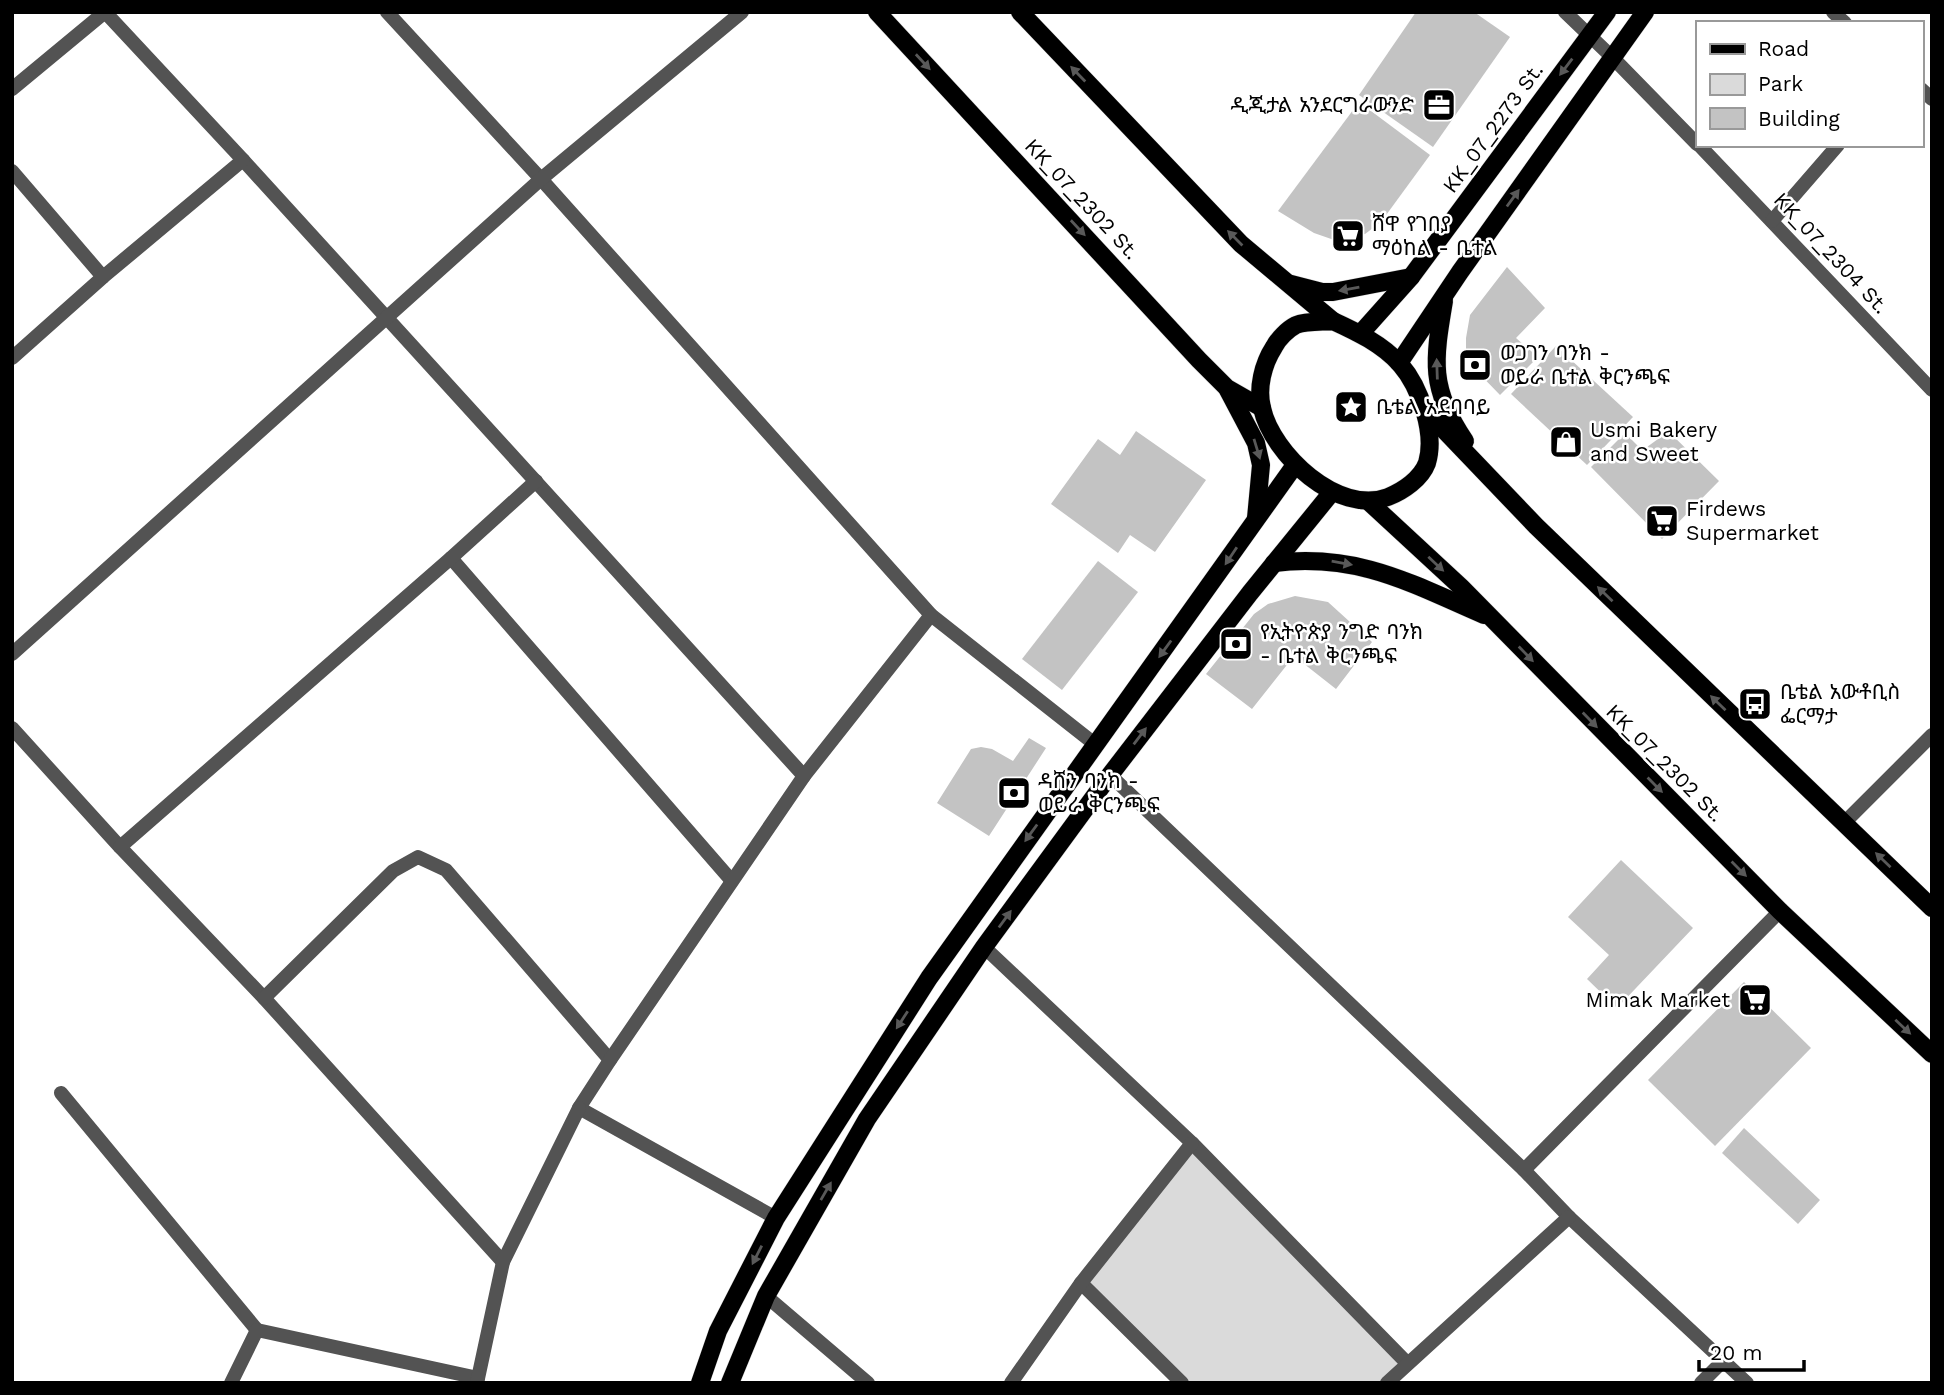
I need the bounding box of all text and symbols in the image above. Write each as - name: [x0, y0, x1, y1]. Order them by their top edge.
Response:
- legend: [1696, 21, 1923, 147]
- text: Road: [1758, 36, 1809, 61]
- one-way arrow: [915, 53, 931, 71]
- street label: KK_07_2273 St.: [1437, 58, 1548, 198]
- one-way arrow: [1560, 58, 1574, 76]
- one-way arrow: [1070, 65, 1087, 82]
- text: Park: [1758, 71, 1803, 96]
- office icon: ዲጂታል አንደርግራውንድ: [1420, 86, 1458, 124]
- place label: ዲጂታል አንደርግራውንድ: [1231, 92, 1414, 117]
- text: Building: [1758, 106, 1840, 131]
- street label: KK_07_2302 St.: [1020, 133, 1145, 264]
- street label: KK_07_2304 St.: [1769, 187, 1894, 319]
- one-way arrow: [1506, 189, 1520, 207]
- place label: ሸዋ የገበያ ማዕከል - ቤተል: [1372, 211, 1497, 260]
- supermarket icon: ሸዋ የገበያ ማዕከል - ቤተል: [1329, 217, 1367, 255]
- one-way arrow: [1070, 219, 1086, 236]
- one-way arrow: [1227, 230, 1244, 247]
- one-way arrow: [1338, 284, 1360, 295]
- place label: ወጋገን ባንክ - ወይራ ቤተል ቅርንጫፍ: [1500, 340, 1670, 389]
- bank icon: ወጋገን ባንክ - ወይራ ቤተል ቅርንጫፍ: [1456, 346, 1494, 384]
- one-way arrow: [1431, 358, 1442, 380]
- place icon: ቤቴል አደባባይ: [1332, 388, 1370, 426]
- place label: ቤቴል አደባባይ: [1376, 394, 1491, 419]
- place label: Usmi Bakery and Sweet: [1590, 417, 1717, 466]
- shop icon: Usmi Bakery and Sweet: [1547, 423, 1585, 461]
- one-way arrow: [1252, 439, 1262, 460]
- place label: Firdews Supermarket: [1686, 496, 1819, 545]
- supermarket icon: Firdews Supermarket: [1643, 502, 1681, 540]
- one-way arrow: [1224, 547, 1238, 565]
- one-way arrow: [1427, 556, 1444, 572]
- one-way arrow: [1331, 558, 1353, 569]
- one-way arrow: [1597, 586, 1614, 602]
- place label: የኢትዮጵያ ንግድ ባንክ - ቤተል ቅርንጫፍ: [1260, 619, 1423, 668]
- bank icon: የኢትዮጵያ ንግድ ባንክ - ቤተል ቅርንጫፍ: [1217, 625, 1255, 663]
- one-way arrow: [1158, 640, 1172, 658]
- one-way arrow: [1518, 646, 1534, 662]
- place label: ቤቴል አውቶቢስ ፌርማታ: [1780, 679, 1900, 728]
- bus stop icon: ቤቴል አውቶቢስ ፌርማታ: [1736, 685, 1774, 723]
- one-way arrow: [1710, 694, 1727, 711]
- street label: KK_07_2302 St.: [1601, 699, 1729, 827]
- one-way arrow: [1582, 711, 1598, 728]
- one-way arrow: [1132, 727, 1146, 745]
- place label: ዳሸን ባንክ - ወይራ ቅርንጫፍ: [1038, 768, 1160, 817]
- bank icon: ዳሸን ባንክ - ወይራ ቅርንጫፍ: [995, 774, 1033, 812]
- one-way arrow: [1646, 777, 1663, 793]
- one-way arrow: [1025, 824, 1039, 842]
- one-way arrow: [1874, 852, 1891, 869]
- one-way arrow: [1730, 861, 1747, 877]
- one-way arrow: [997, 910, 1011, 928]
- supermarket icon: Mimak Market: [1736, 981, 1774, 1019]
- place label: Mimak Market: [1586, 987, 1730, 1012]
- one-way arrow: [896, 1011, 909, 1030]
- one-way arrow: [1894, 1018, 1911, 1034]
- one-way arrow: [820, 1181, 832, 1200]
- one-way arrow: [751, 1245, 762, 1265]
- scale bar: [1699, 1328, 1804, 1372]
- text: 20 m: [1710, 1340, 1762, 1365]

